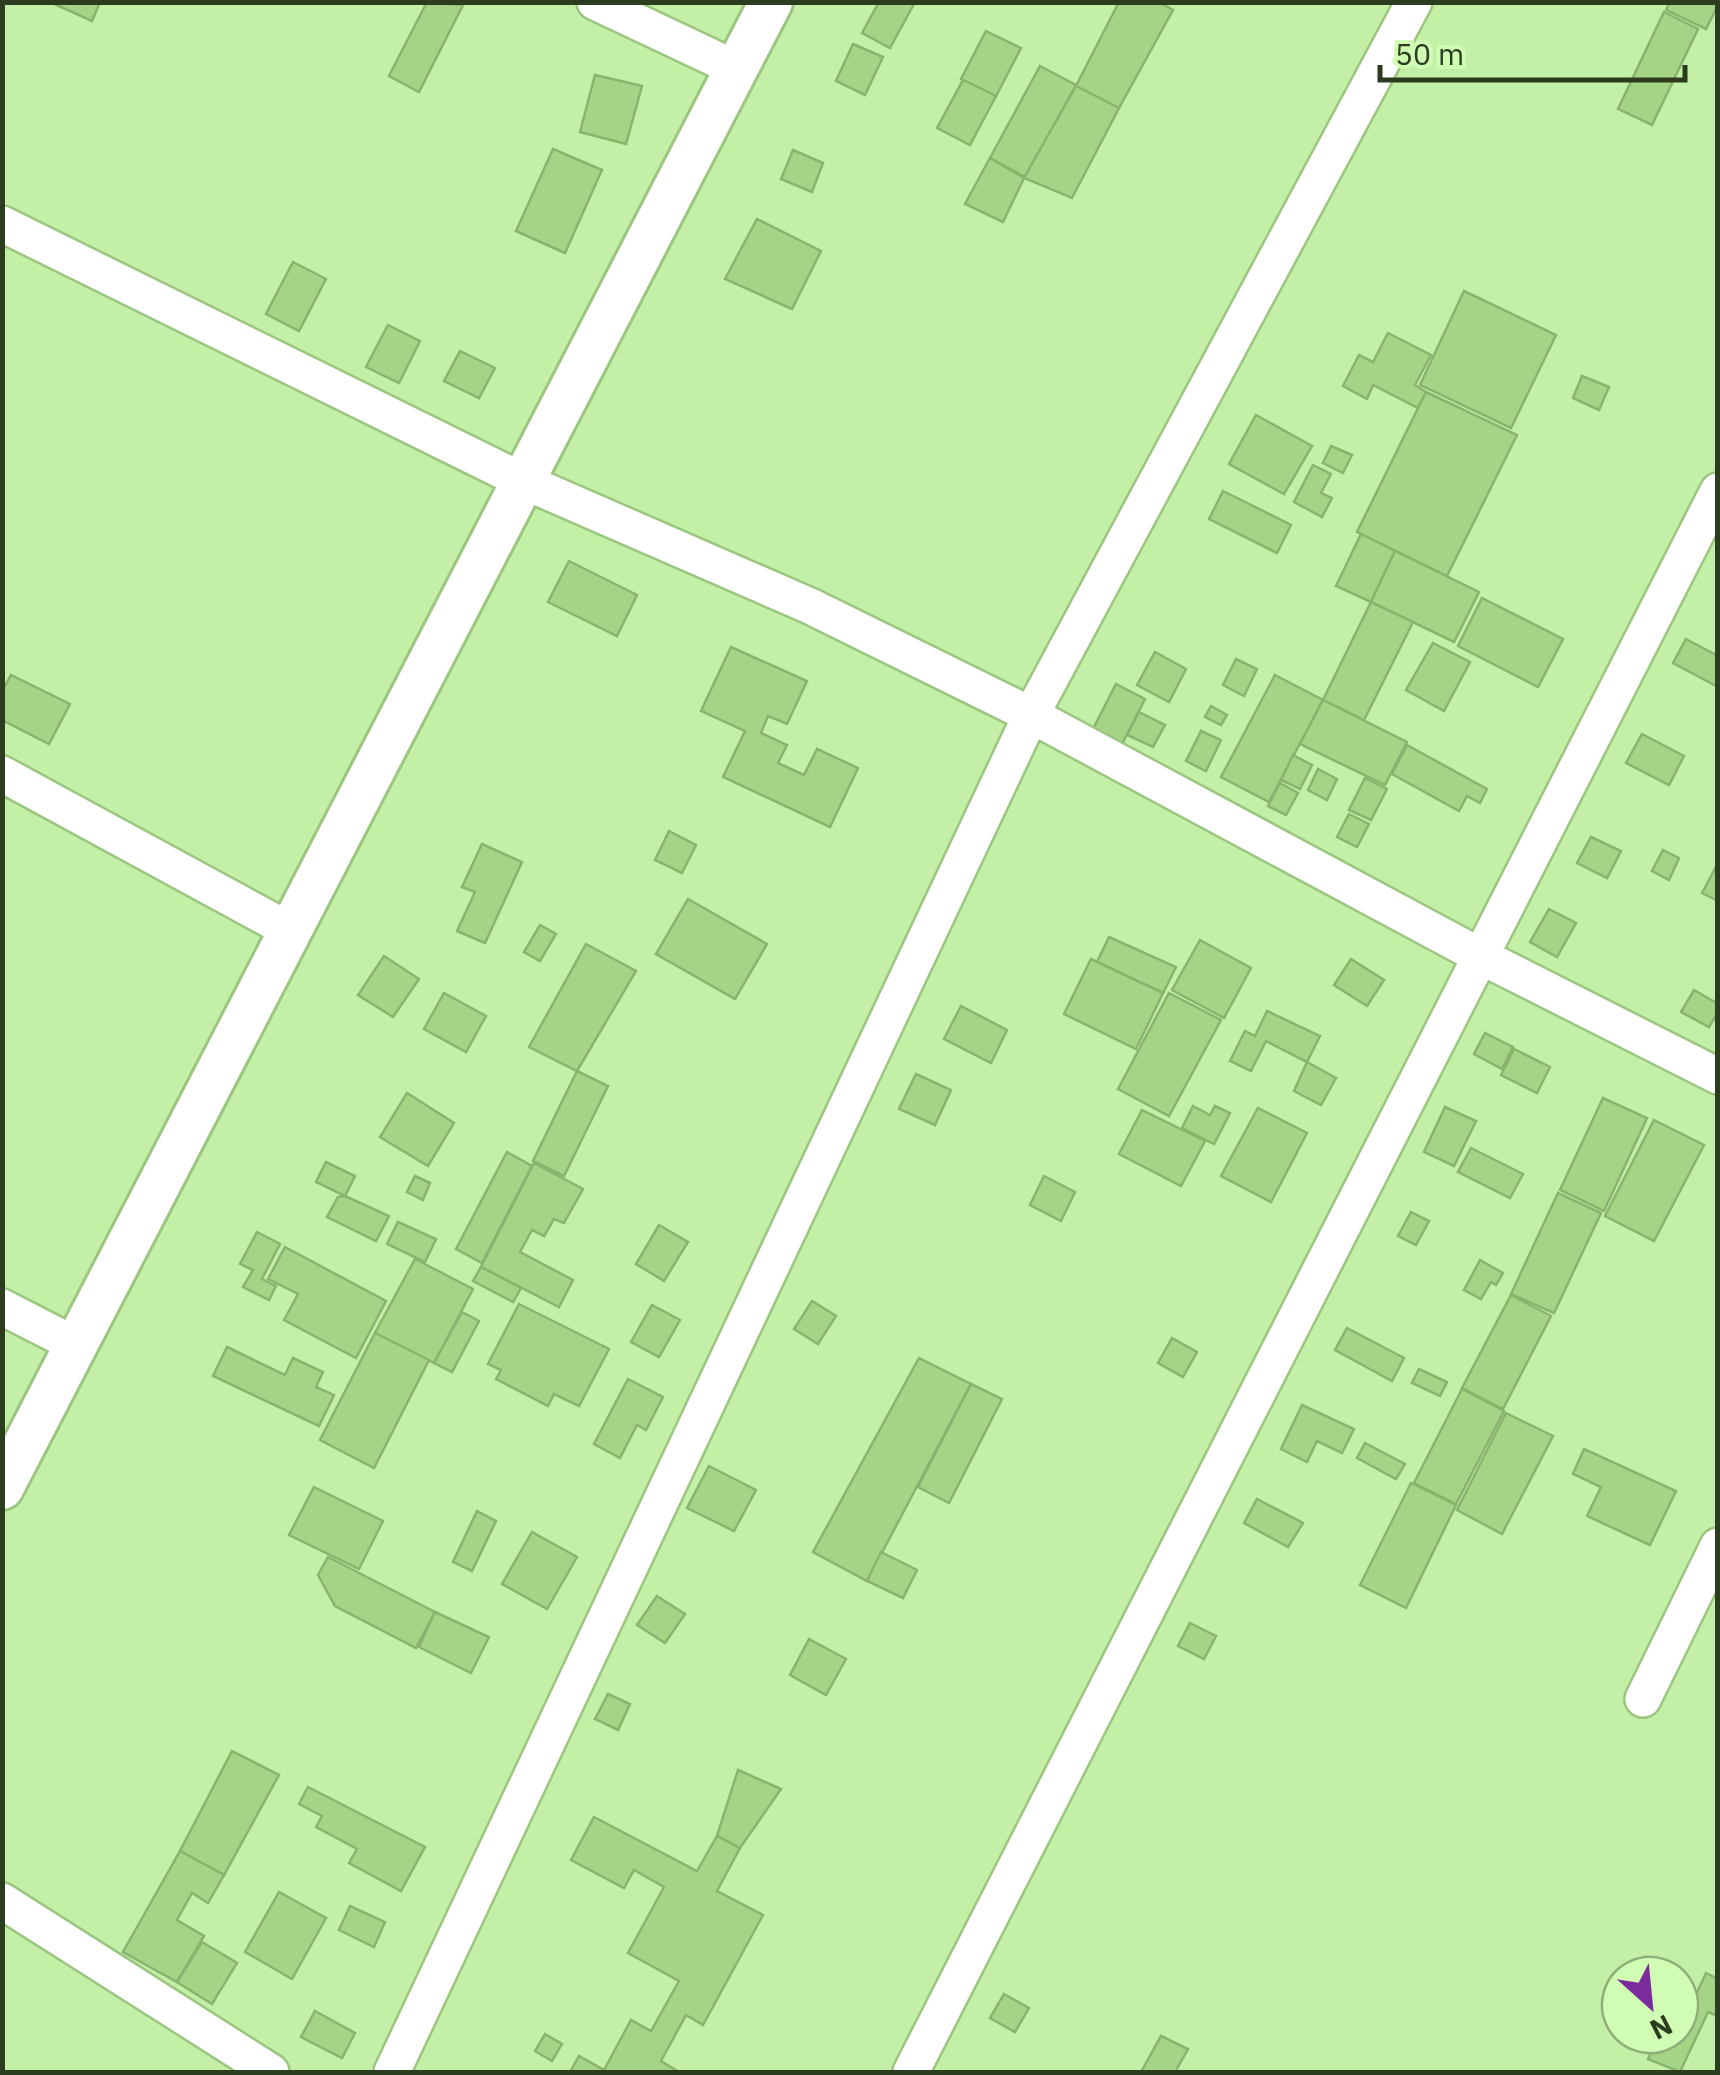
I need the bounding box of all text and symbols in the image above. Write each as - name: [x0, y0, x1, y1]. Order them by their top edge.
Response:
- scale bar: [1380, 20, 1685, 82]
- text: 50 m: [1395, 34, 1464, 73]
- north arrow: [1600, 1955, 1700, 2055]
- text: N: [1644, 2007, 1679, 2049]

